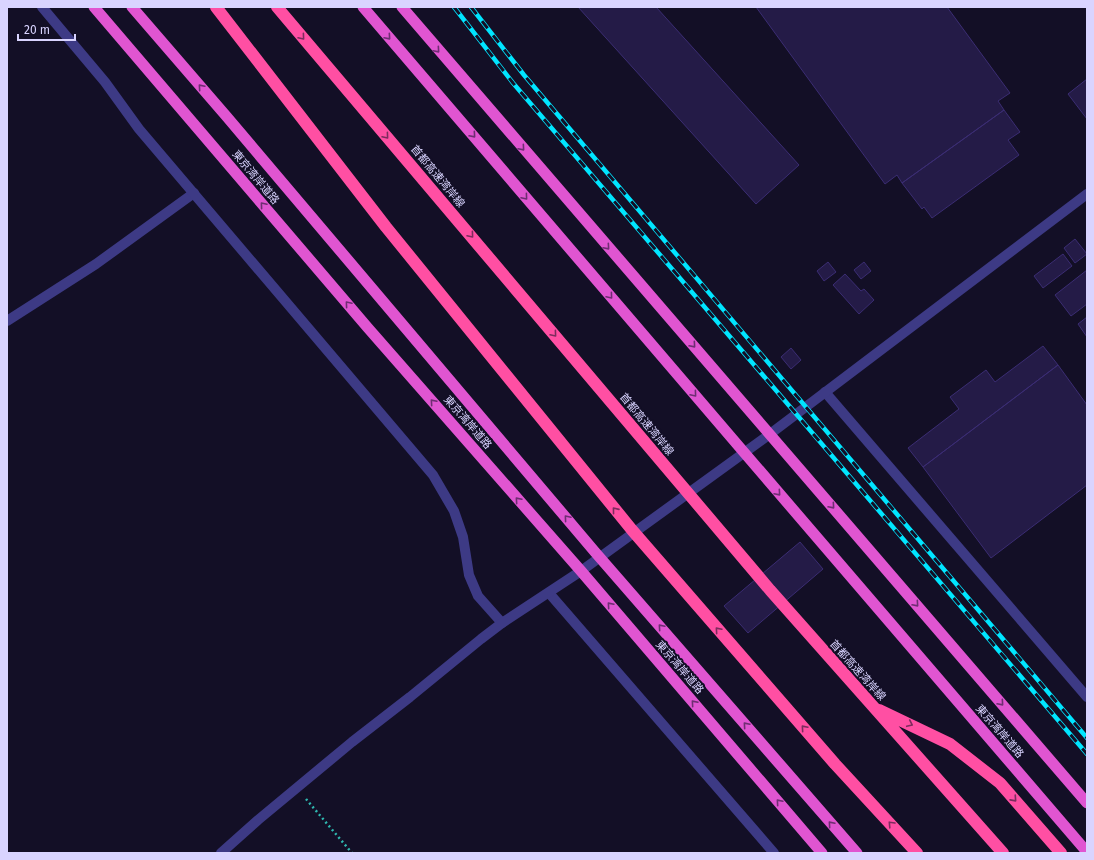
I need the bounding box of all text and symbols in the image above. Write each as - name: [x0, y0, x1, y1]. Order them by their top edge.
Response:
- scale bar: [18, 16, 75, 42]
- text: 20 m: [24, 23, 50, 37]
- one-way arrow: [298, 32, 305, 39]
- one-way arrow: [384, 32, 391, 39]
- one-way arrow: [433, 45, 440, 53]
- one-way arrow: [199, 84, 206, 92]
- one-way arrow: [382, 131, 389, 138]
- one-way arrow: [468, 131, 475, 138]
- street label: 首都高速湾岸線: [408, 143, 467, 210]
- one-way arrow: [518, 144, 525, 151]
- street label: 東京湾岸道路: [229, 148, 282, 207]
- one-way arrow: [521, 192, 528, 199]
- one-way arrow: [261, 202, 268, 209]
- one-way arrow: [466, 230, 473, 238]
- one-way arrow: [603, 242, 610, 249]
- one-way arrow: [605, 291, 612, 298]
- one-way arrow: [345, 301, 352, 309]
- one-way arrow: [550, 330, 557, 337]
- one-way arrow: [688, 340, 695, 347]
- one-way arrow: [689, 390, 696, 397]
- street label: 首都高速湾岸線: [617, 391, 676, 458]
- street label: 東京湾岸道路: [441, 393, 494, 451]
- one-way arrow: [430, 399, 437, 407]
- one-way arrow: [774, 489, 781, 496]
- one-way arrow: [516, 497, 523, 505]
- one-way arrow: [827, 501, 834, 508]
- one-way arrow: [613, 507, 620, 514]
- one-way arrow: [564, 516, 571, 523]
- one-way arrow: [912, 600, 919, 607]
- one-way arrow: [607, 602, 614, 609]
- one-way arrow: [658, 625, 665, 632]
- one-way arrow: [716, 627, 723, 634]
- street label: 首都高速湾岸線: [827, 637, 888, 703]
- street label: 東京湾岸道路: [653, 638, 706, 696]
- one-way arrow: [997, 698, 1004, 705]
- one-way arrow: [692, 701, 699, 708]
- street label: 東京湾岸道路: [973, 702, 1026, 760]
- one-way arrow: [905, 719, 913, 727]
- one-way arrow: [744, 723, 751, 730]
- one-way arrow: [801, 725, 808, 732]
- one-way arrow: [1010, 794, 1017, 802]
- one-way arrow: [776, 799, 783, 807]
- one-way arrow: [829, 821, 836, 828]
- one-way arrow: [888, 821, 895, 829]

